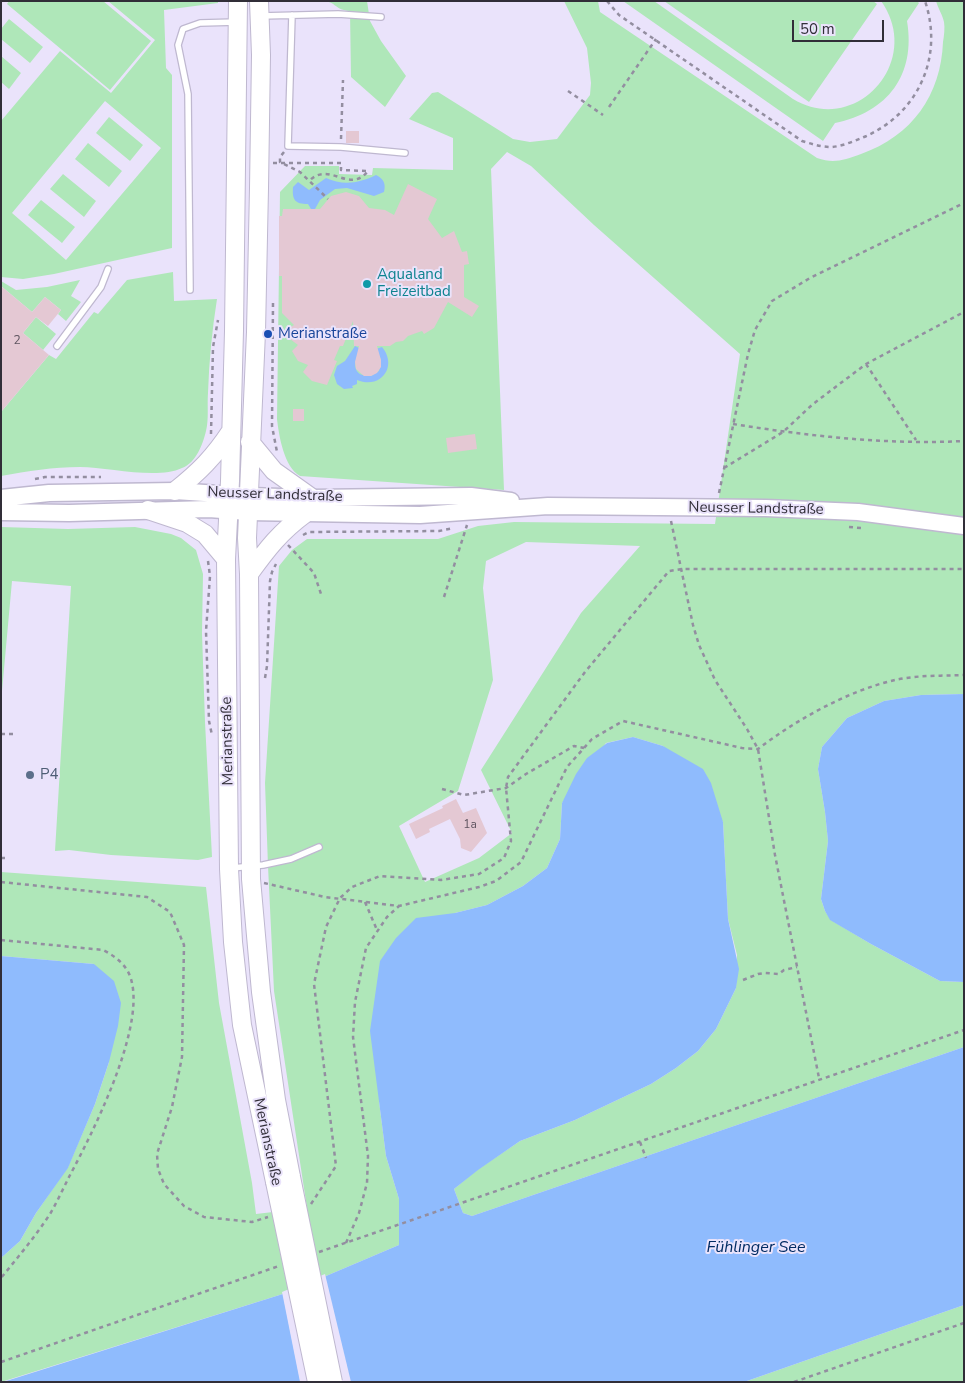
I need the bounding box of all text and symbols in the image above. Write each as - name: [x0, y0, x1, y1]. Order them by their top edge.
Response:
- scale bar: [795, 10, 888, 42]
- text: 50 m: [800, 19, 835, 39]
- place label: Aqualand Freizeitbad: [377, 266, 451, 301]
- marker: Aqualand Freizeitbad: [361, 278, 373, 290]
- place label: Merianstraße: [278, 325, 367, 343]
- marker: Merianstraße: [262, 328, 274, 340]
- house number: 2: [13, 334, 21, 348]
- street label: Neusser Landstraße: [207, 484, 343, 506]
- street label: Neusser Landstraße: [688, 499, 824, 519]
- street label: Merianstraße: [218, 696, 238, 786]
- place label: P4: [40, 766, 58, 784]
- marker: P4: [24, 769, 36, 781]
- house number: 1a: [463, 818, 477, 832]
- street label: Merianstraße: [249, 1097, 285, 1187]
- water label: Fühlinger See: [707, 1238, 805, 1258]

